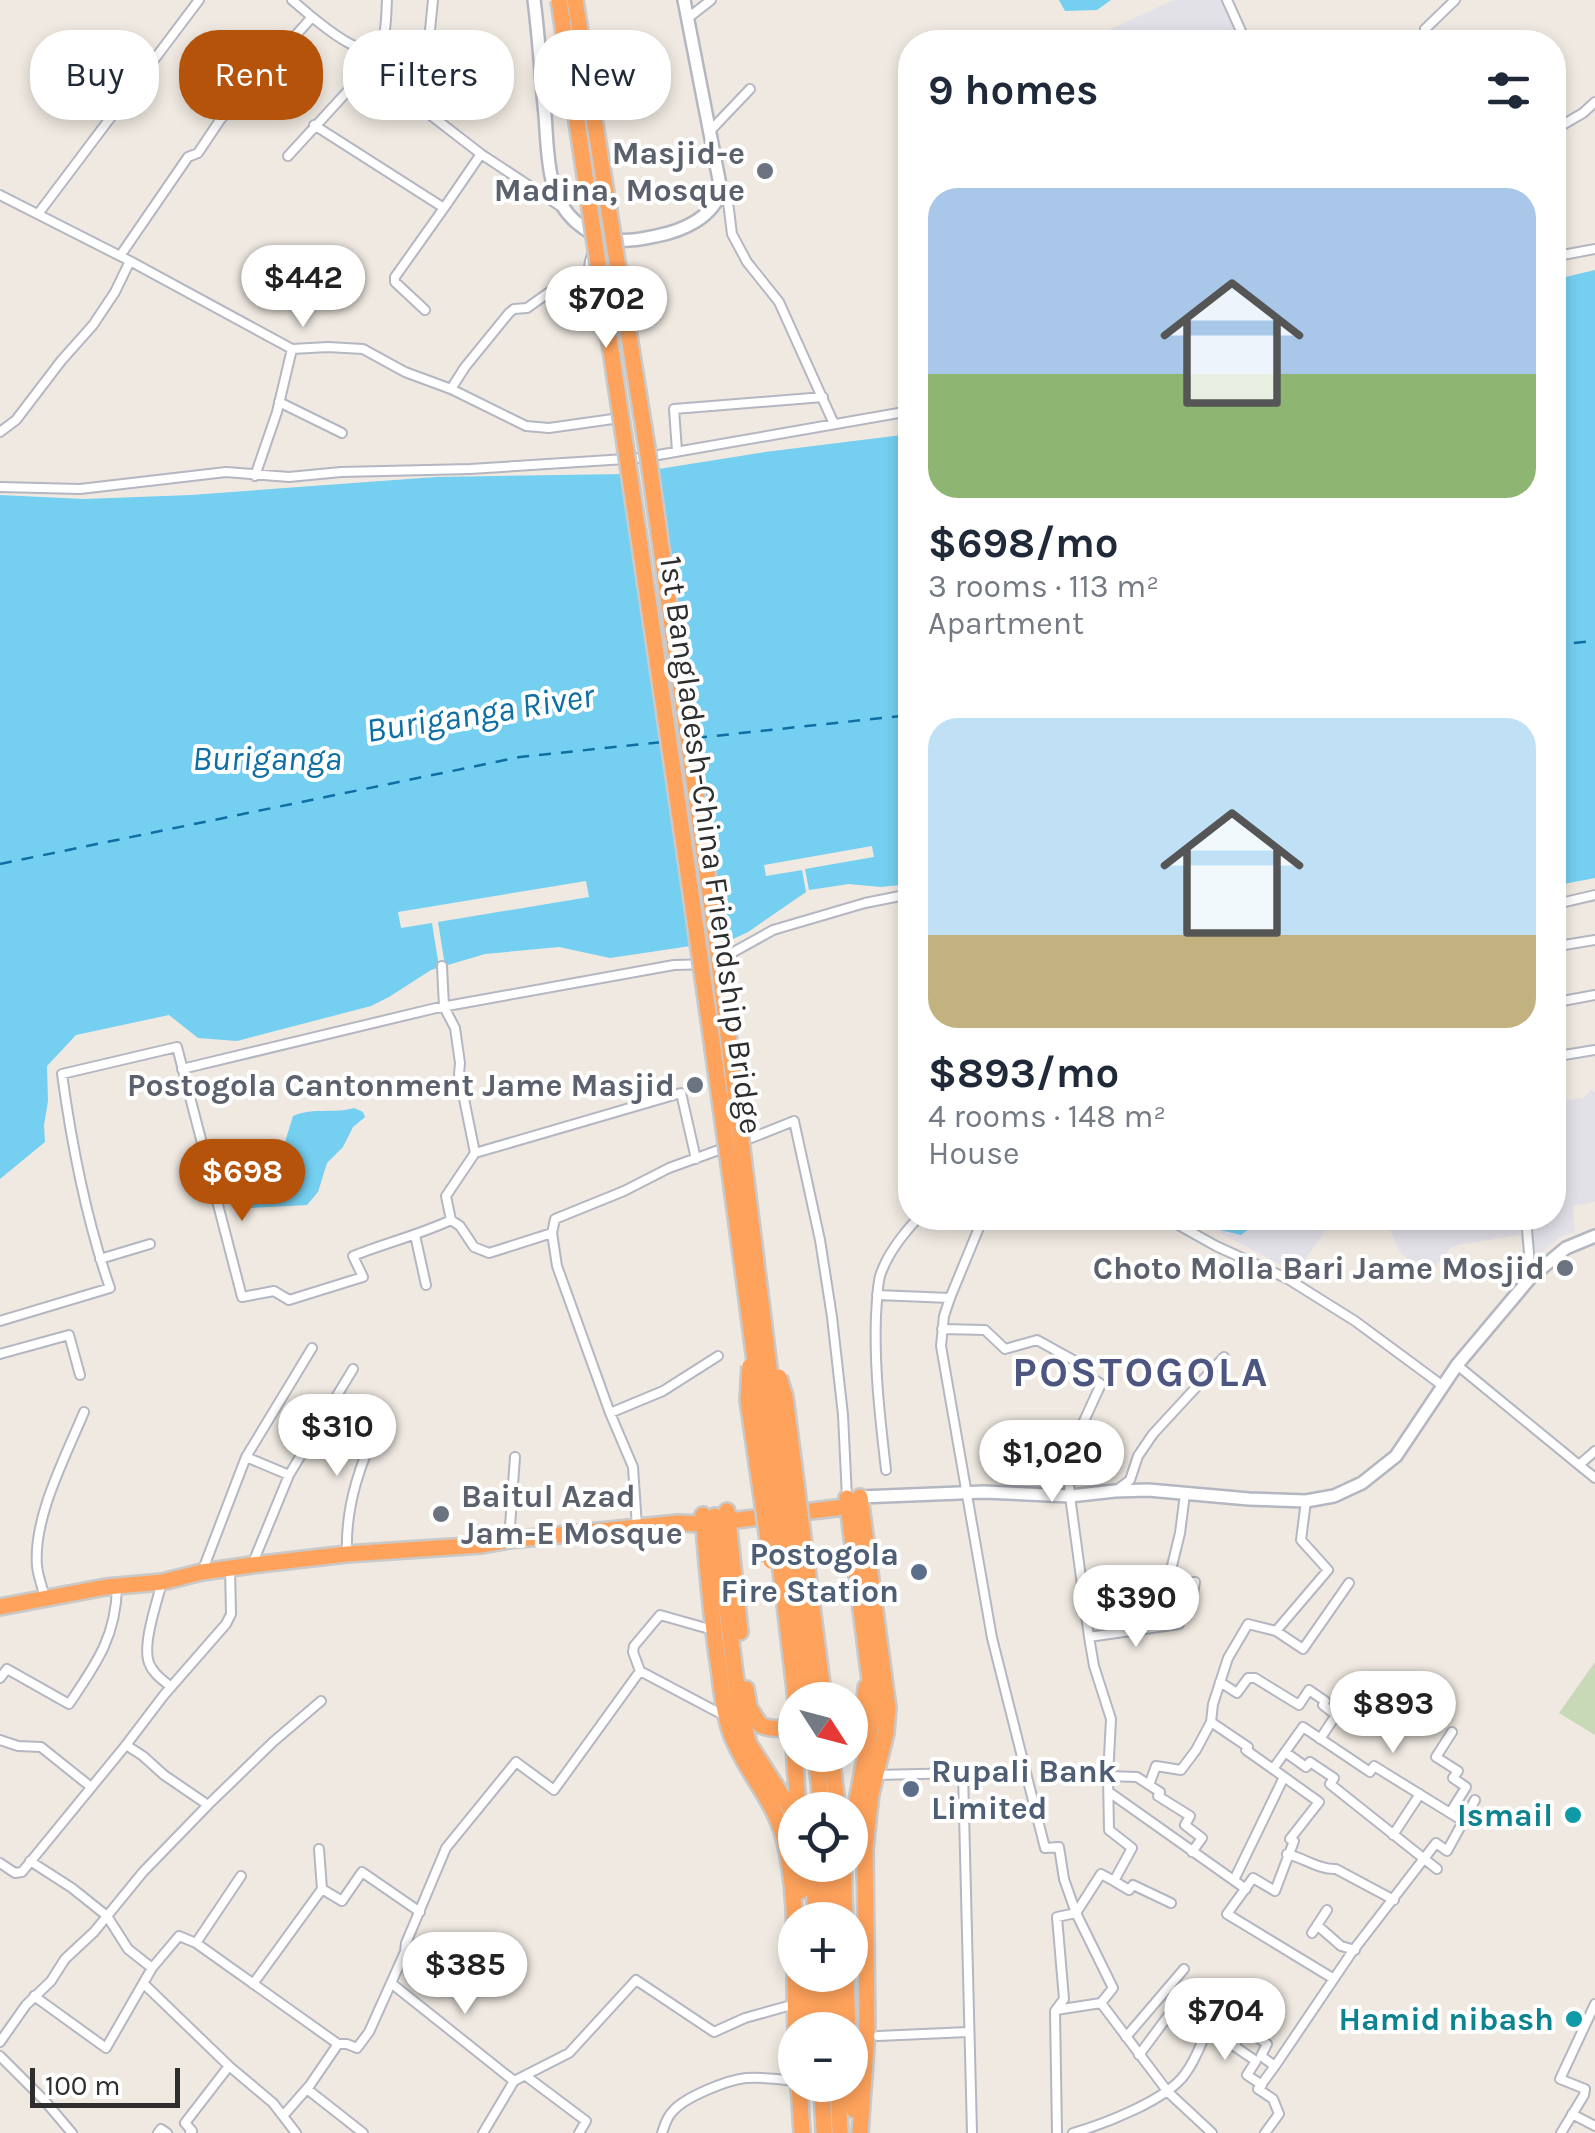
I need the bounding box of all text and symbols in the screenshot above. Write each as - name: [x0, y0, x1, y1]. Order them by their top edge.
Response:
- chip: Buy: [30, 30, 159, 120]
- chip: Rent: [179, 30, 323, 120]
- chip: Filters: [343, 30, 514, 120]
- chip: New: [534, 30, 671, 120]
- icon: filters: [1481, 63, 1536, 118]
- text: 9 homes: [928, 65, 1098, 115]
- place label: Masjid-e Madina, Mosque: [494, 135, 745, 209]
- marker: Masjid-e Madina, Mosque: [754, 160, 776, 182]
- pin: $442: [244, 245, 362, 330]
- icon: home: [1142, 253, 1322, 433]
- text: $442: [263, 259, 343, 296]
- pin: $702: [547, 266, 665, 351]
- text: $702: [567, 280, 645, 317]
- text: $698/mo: [928, 518, 1119, 568]
- street label: 1st Bangladesh-China Friendship Bridge: [652, 554, 770, 1136]
- text: 3 rooms · 113 m²: [928, 568, 1159, 605]
- text: Apartment: [928, 605, 1084, 642]
- water label: Buriganga River: [363, 675, 598, 751]
- water label: Buriganga: [192, 738, 342, 779]
- icon: home: [1142, 783, 1322, 963]
- text: $893/mo: [928, 1048, 1119, 1098]
- place label: Postogola Cantonment Jame Masjid: [127, 1067, 675, 1104]
- marker: Postogola Cantonment Jame Masjid: [684, 1074, 706, 1096]
- text: 4 rooms · 148 m²: [928, 1098, 1166, 1135]
- text: House: [928, 1135, 1020, 1172]
- pin: $698: [183, 1139, 301, 1224]
- text: $698: [201, 1153, 283, 1190]
- place label: Choto Molla Bari Jame Mosjid: [1093, 1250, 1545, 1287]
- marker: Choto Molla Bari Jame Mosjid: [1554, 1257, 1576, 1279]
- district label: POSTOGOLA: [1012, 1347, 1270, 1397]
- pin: $310: [278, 1394, 396, 1479]
- text: $310: [300, 1408, 374, 1445]
- pin: $1,020: [971, 1420, 1133, 1505]
- text: $1,020: [1001, 1434, 1103, 1471]
- place label: Baitul Azad Jam-E Mosque: [461, 1478, 683, 1552]
- marker: Baitul Azad Jam-E Mosque: [430, 1503, 452, 1525]
- place label: Postogola Fire Station: [720, 1536, 899, 1610]
- marker: Postogola Fire Station: [908, 1561, 930, 1583]
- pin: $390: [1077, 1565, 1195, 1650]
- text: $390: [1095, 1579, 1177, 1616]
- pin: $893: [1334, 1671, 1452, 1756]
- north arrow: [778, 1682, 868, 1772]
- map controls: [778, 1682, 868, 2102]
- text: $893: [1352, 1685, 1434, 1722]
- place label: Rupali Bank Limited: [931, 1753, 1117, 1827]
- marker: Rupali Bank Limited: [900, 1778, 922, 1800]
- button: locate: [778, 1792, 868, 1882]
- place label: Ismail: [1457, 1797, 1553, 1834]
- marker: Ismail: [1562, 1804, 1584, 1826]
- button: +: [778, 1902, 868, 1992]
- pin: $385: [406, 1932, 524, 2017]
- text: $385: [424, 1946, 506, 1983]
- pin: $704: [1166, 1978, 1284, 2063]
- text: $704: [1186, 1992, 1264, 2029]
- place label: Hamid nibash: [1338, 2001, 1554, 2038]
- marker: Hamid nibash: [1563, 2008, 1585, 2030]
- button: −: [778, 2012, 868, 2102]
- scale bar: [30, 2063, 180, 2108]
- text: 100 m: [45, 2069, 120, 2102]

